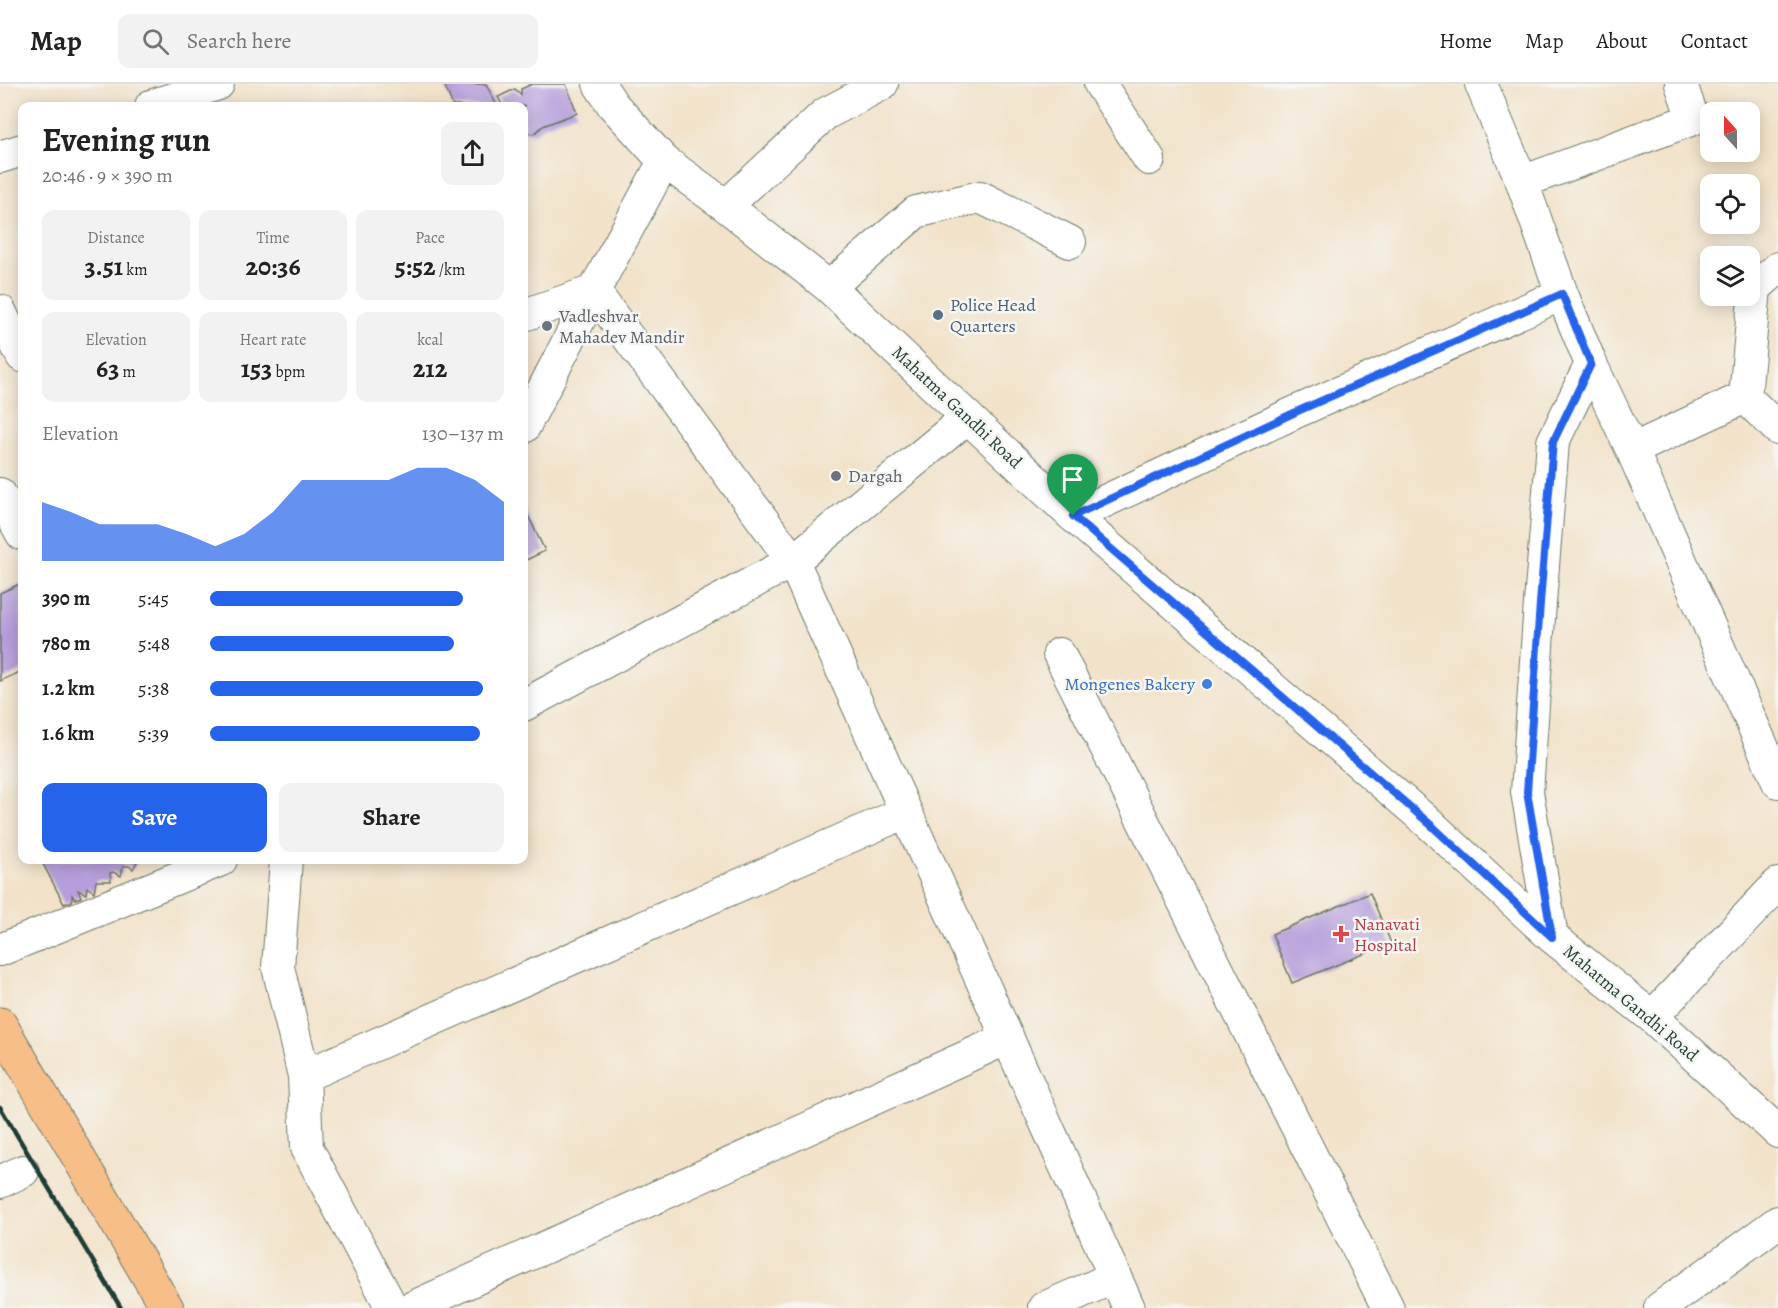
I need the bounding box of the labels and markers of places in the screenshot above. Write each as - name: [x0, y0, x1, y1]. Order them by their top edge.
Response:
- place label: Police Head Quarters: [950, 293, 1036, 338]
- place label: Vadleshvar Mahadev Mandir: [558, 304, 685, 349]
- marker: Police Head Quarters: [931, 308, 945, 322]
- marker: Vadleshvar Mahadev Mandir: [540, 319, 554, 333]
- pin: [1047, 454, 1098, 516]
- place label: Dargah: [848, 464, 903, 488]
- marker: Dargah: [829, 469, 843, 483]
- place label: Mongenes Bakery: [1065, 672, 1196, 696]
- marker: Mongenes Bakery: [1200, 677, 1214, 691]
- place label: Nanavati Hospital: [1354, 912, 1420, 957]
- marker: Nanavati Hospital: [1332, 925, 1350, 943]

